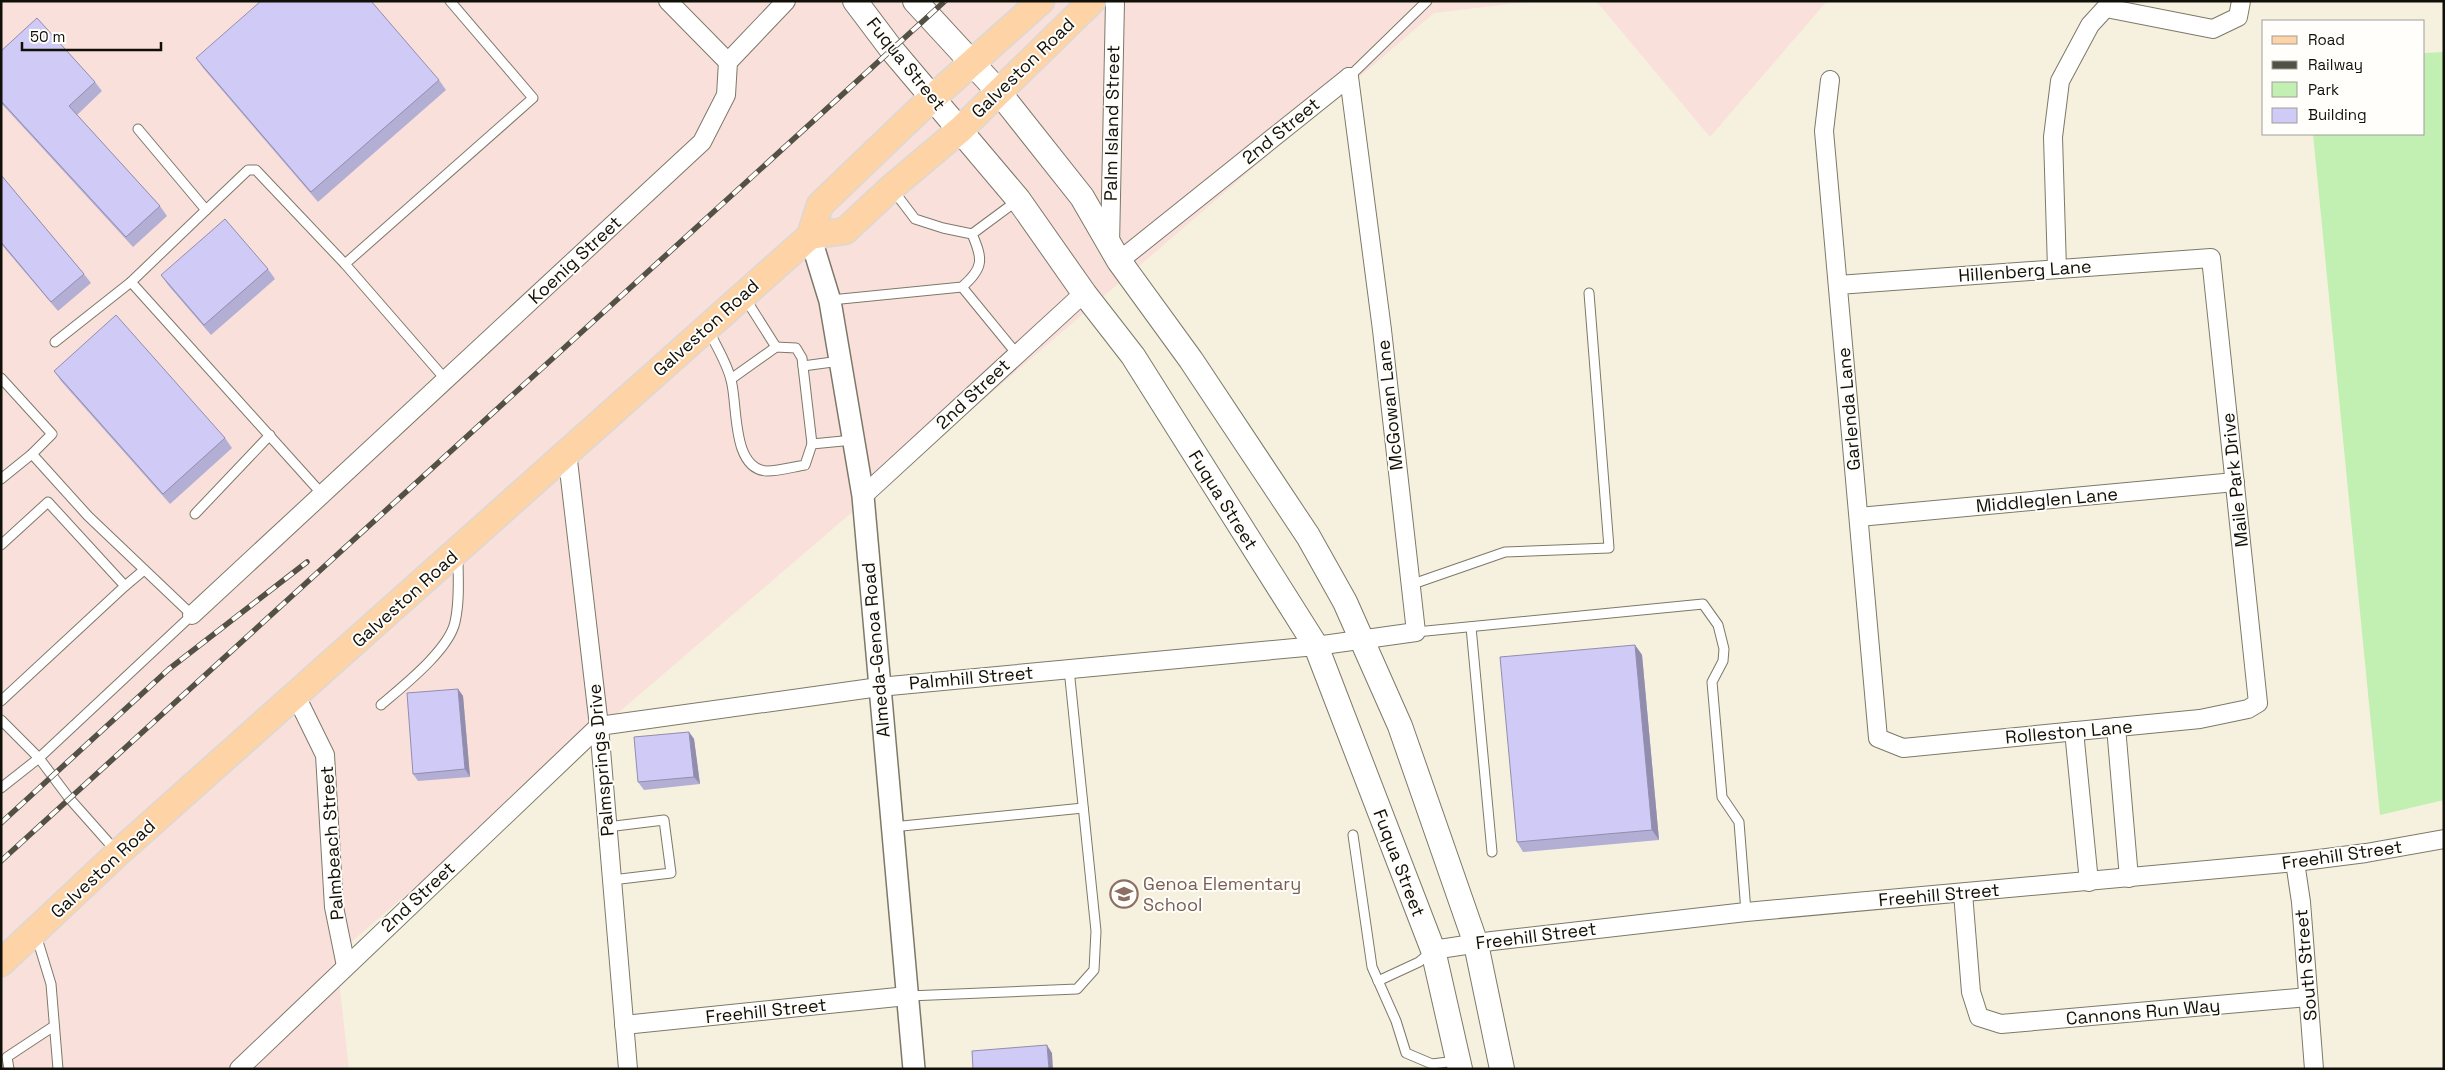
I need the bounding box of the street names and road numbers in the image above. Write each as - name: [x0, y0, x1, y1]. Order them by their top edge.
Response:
- street label: Fuqua Street: [862, 12, 951, 115]
- street label: Galveston Road: [966, 13, 1079, 123]
- street label: Palm Island Street: [1099, 45, 1124, 201]
- street label: 2nd Street: [1237, 92, 1324, 169]
- street label: Koenig Street: [523, 211, 626, 309]
- street label: Hillenberg Lane: [1958, 254, 2092, 287]
- street label: Galveston Road: [648, 274, 763, 381]
- street label: McGowan Lane: [1371, 339, 1408, 472]
- street label: Garlenda Lane: [1832, 346, 1865, 472]
- street label: 2nd Street: [931, 353, 1015, 434]
- street label: Maile Park Drive: [2216, 412, 2253, 548]
- street label: Fuqua Street: [1184, 446, 1263, 554]
- street label: Middleglen Lane: [1975, 482, 2119, 517]
- street label: Galveston Road: [347, 545, 462, 652]
- street label: Almeda-Genoa Road: [856, 562, 895, 739]
- street label: Palmhill Street: [908, 661, 1034, 694]
- street label: Palmsprings Drive: [582, 683, 619, 837]
- street label: Rolleston Lane: [2004, 714, 2134, 749]
- street label: Palmbeach Street: [315, 765, 348, 921]
- street label: Fuqua Street: [1368, 806, 1431, 920]
- street label: Galveston Road: [46, 814, 160, 923]
- street label: Freehill Street: [2280, 835, 2404, 874]
- street label: 2nd Street: [376, 856, 460, 937]
- street label: Freehill Street: [1877, 878, 2000, 911]
- street label: South Street: [2289, 908, 2322, 1022]
- street label: Freehill Street: [1474, 917, 1598, 954]
- street label: Freehill Street: [704, 993, 828, 1028]
- street label: Cannons Run Way: [2065, 993, 2221, 1030]

